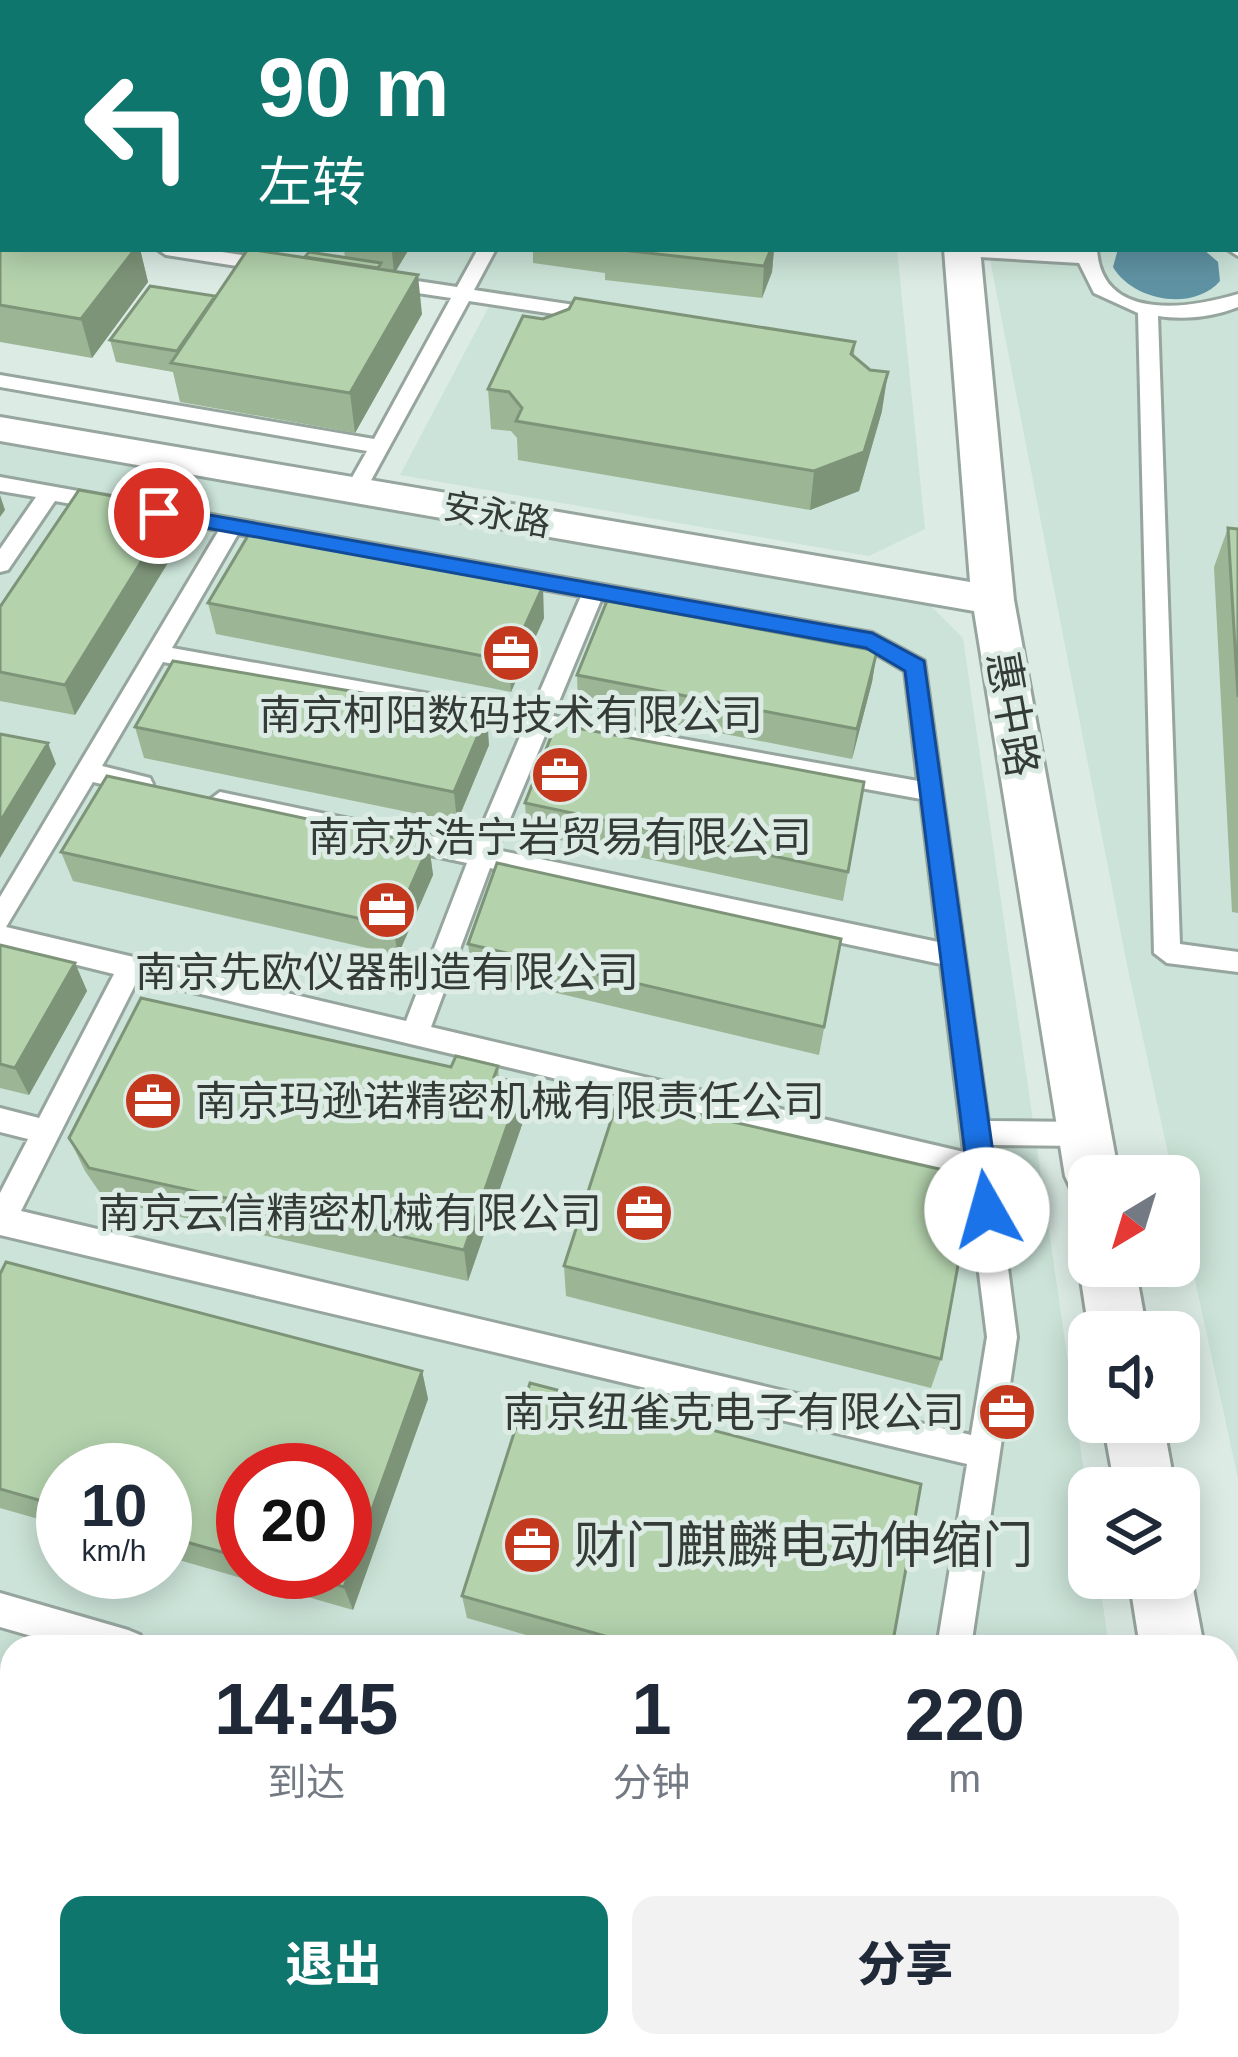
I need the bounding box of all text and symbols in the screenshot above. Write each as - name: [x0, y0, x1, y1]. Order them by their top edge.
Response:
- text: 90 m: [258, 40, 449, 134]
- icon: left: [60, 48, 216, 204]
- text: 左转: [258, 152, 366, 212]
- pin: [108, 462, 210, 564]
- icon: arrive: [126, 480, 192, 546]
- street label: 安永路: [440, 485, 554, 544]
- office icon: 南京柯阳数码技术有限公司: [480, 622, 542, 684]
- street label: 惠中路: [978, 648, 1047, 780]
- place label: 南京柯阳数码技术有限公司: [259, 692, 763, 739]
- office icon: 南京苏浩宁岩贸易有限公司: [529, 744, 591, 806]
- place label: 南京苏浩宁岩贸易有限公司: [308, 814, 812, 861]
- office icon: 南京先欧仪器制造有限公司: [356, 879, 418, 941]
- place label: 南京先欧仪器制造有限公司: [135, 949, 639, 996]
- office icon: 南京玛逊诺精密机械有限责任公司: [122, 1070, 184, 1132]
- place label: 南京玛逊诺精密机械有限责任公司: [195, 1078, 825, 1125]
- position arrow: [924, 1147, 1050, 1273]
- north arrow: [1068, 1155, 1200, 1287]
- map controls: [1068, 1155, 1200, 1599]
- office icon: 南京云信精密机械有限公司: [613, 1182, 675, 1244]
- place label: 南京云信精密机械有限公司: [98, 1190, 602, 1237]
- button: sound: [1068, 1311, 1200, 1443]
- office icon: 南京纽雀克电子有限公司: [976, 1381, 1038, 1443]
- place label: 南京纽雀克电子有限公司: [503, 1389, 965, 1436]
- speed limit sign: 20: [216, 1443, 372, 1599]
- button: layers: [1068, 1467, 1200, 1599]
- text: 10: [81, 1472, 147, 1539]
- office icon: 财门麒麟电动伸缩门: [501, 1514, 563, 1576]
- place label: 财门麒麟电动伸缩门: [574, 1517, 1033, 1574]
- text: km/h: [81, 1534, 147, 1567]
- text: 14:45: [214, 1669, 398, 1749]
- text: 1: [631, 1669, 672, 1749]
- text: 220: [905, 1675, 1025, 1755]
- text: m: [949, 1757, 981, 1800]
- text: 到达: [267, 1761, 345, 1804]
- text: 分钟: [613, 1761, 691, 1804]
- button: 退出: [60, 1896, 608, 2034]
- button: 分享: [632, 1896, 1179, 2034]

